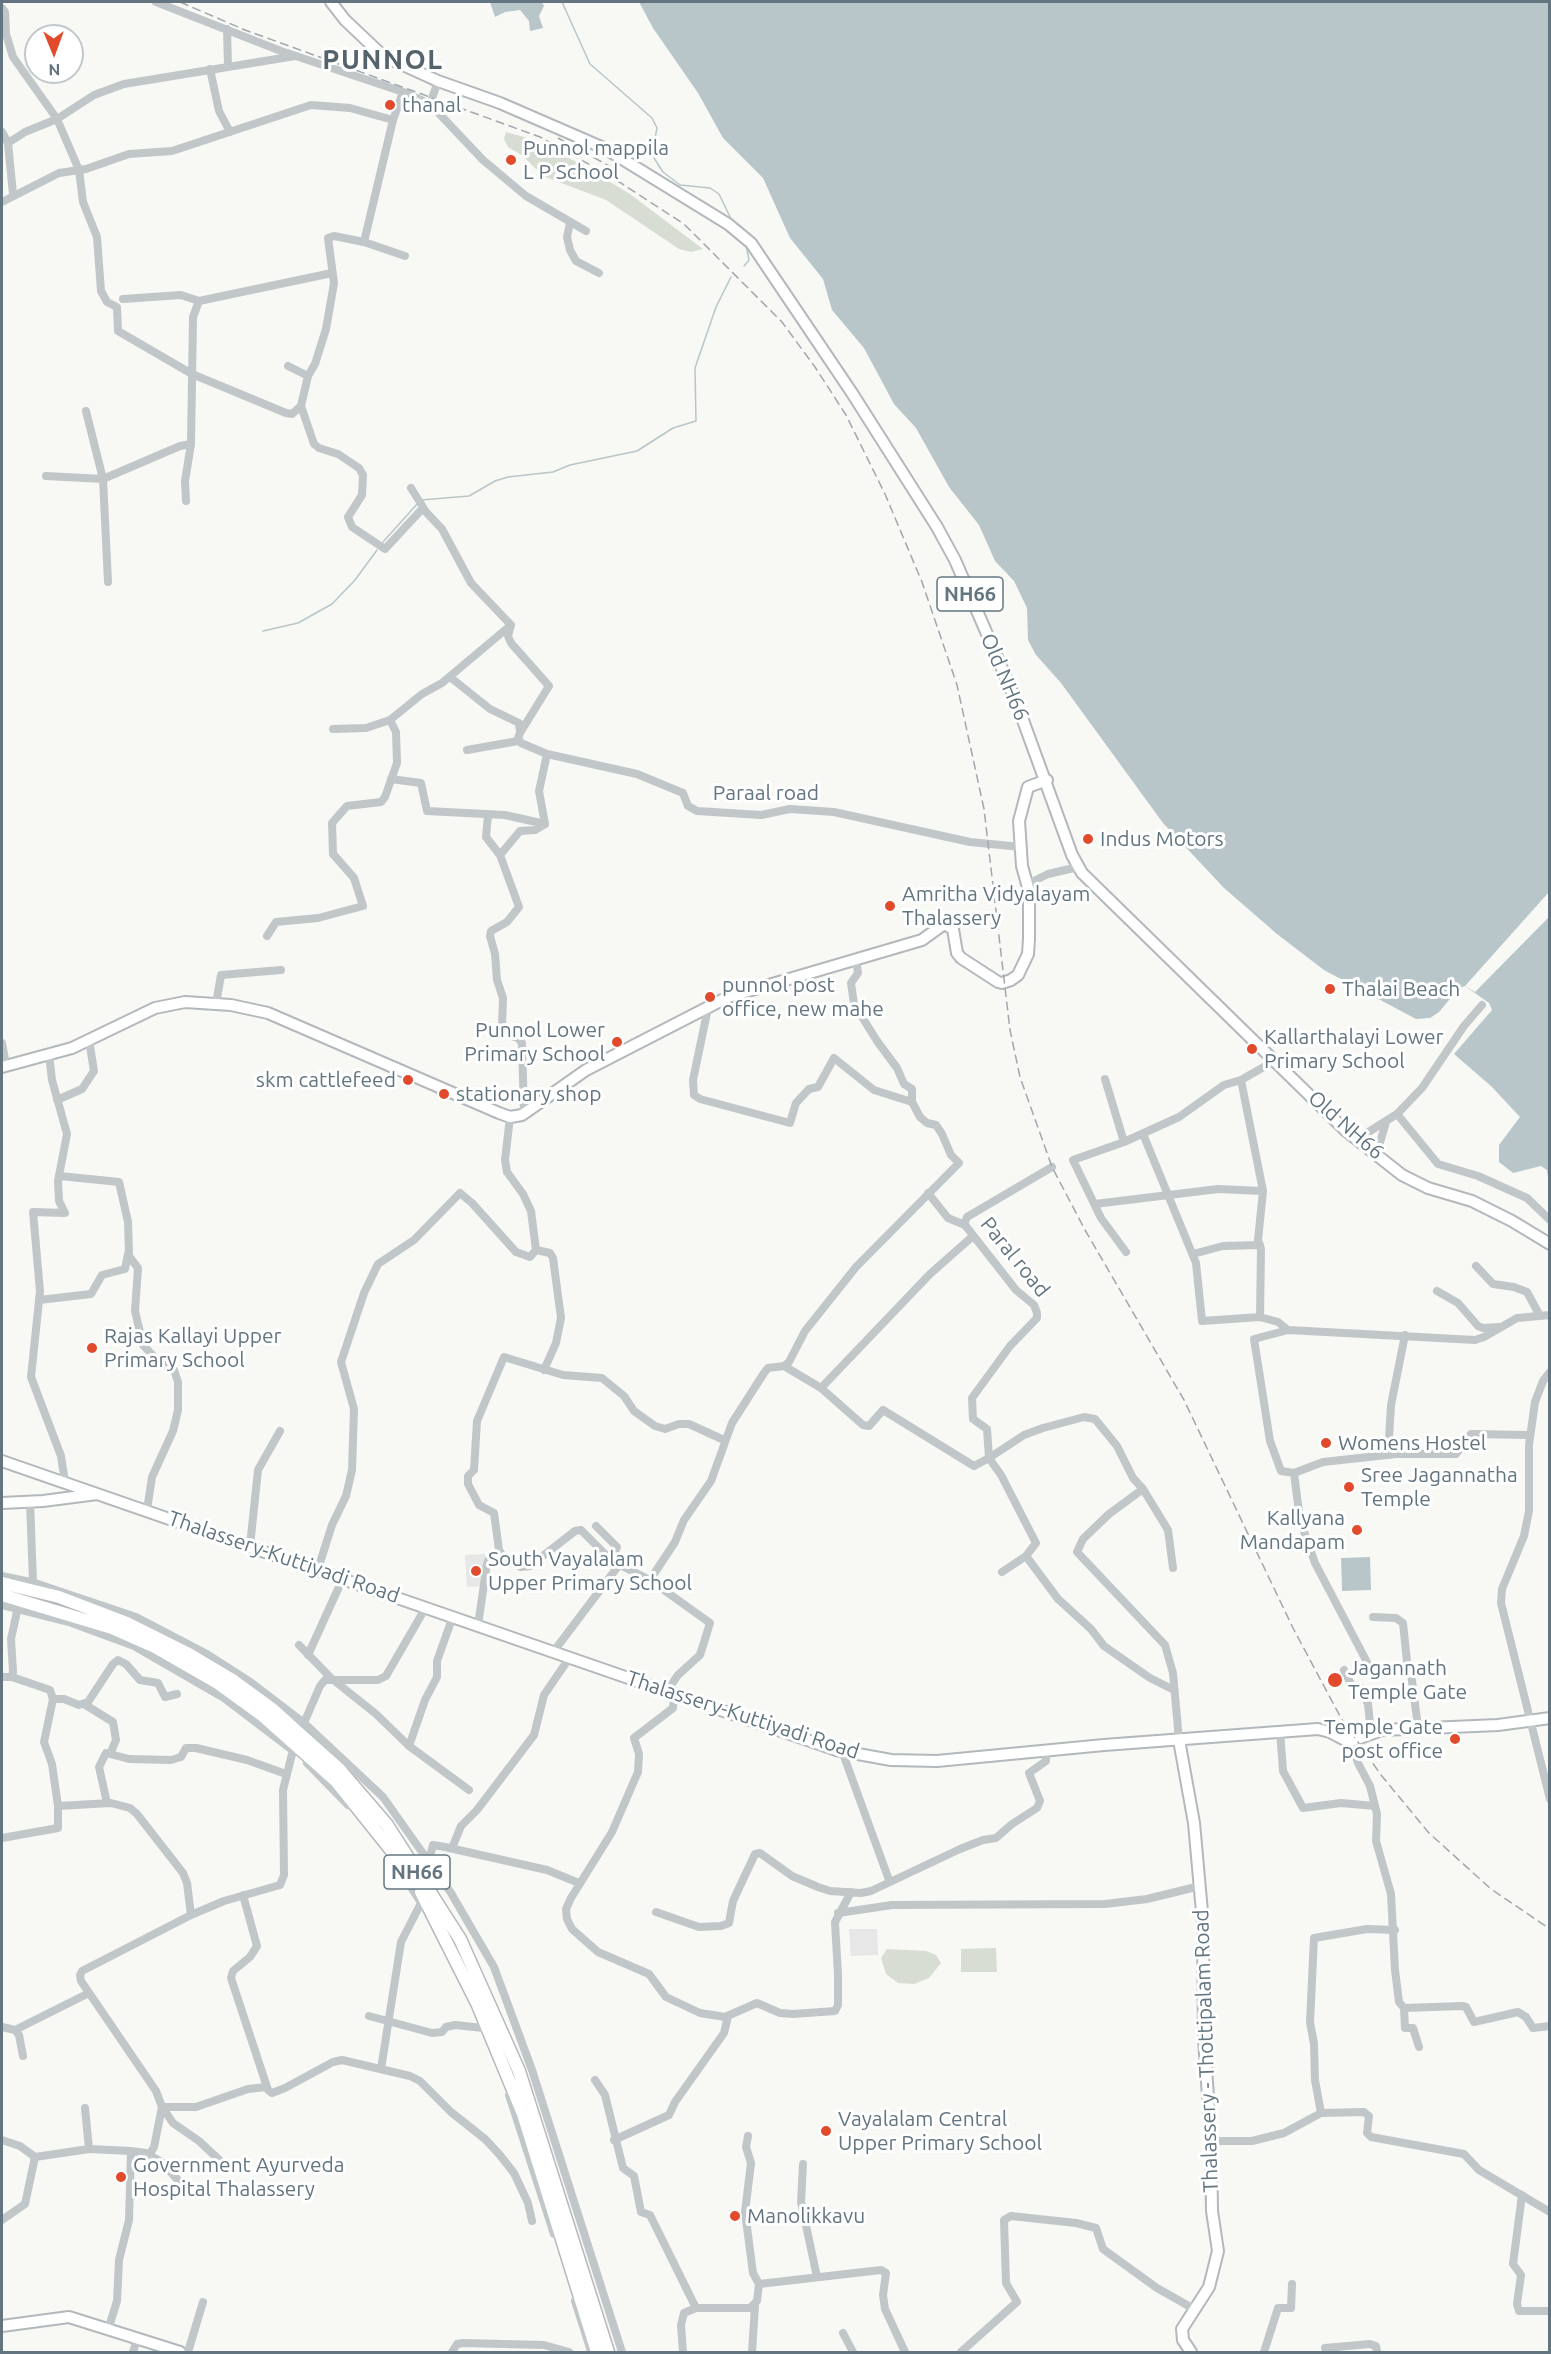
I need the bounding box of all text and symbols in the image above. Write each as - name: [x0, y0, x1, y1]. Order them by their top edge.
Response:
- north arrow: [24, 24, 84, 84]
- district label: PUNNOL: [322, 44, 444, 76]
- text: N: [48, 61, 60, 79]
- place label: thanal: [402, 92, 461, 118]
- marker: thanal: [383, 98, 397, 112]
- place label: Punnol mappila L P School: [523, 135, 669, 185]
- marker: Punnol mappila L P School: [504, 153, 518, 167]
- road number: NH66: [937, 577, 1003, 611]
- street label: Old NH66: [975, 630, 1035, 724]
- street label: Paraal road: [713, 780, 819, 806]
- place label: Indus Motors: [1100, 826, 1224, 852]
- marker: Indus Motors: [1081, 832, 1095, 846]
- place label: Amritha Vidyalayam Thalassery: [902, 881, 1090, 931]
- marker: Amritha Vidyalayam Thalassery: [883, 899, 897, 913]
- place label: punnol post office, new mahe: [722, 972, 884, 1022]
- place label: Thalai Beach: [1342, 976, 1460, 1002]
- marker: Thalai Beach: [1323, 982, 1337, 996]
- marker: punnol post office, new mahe: [703, 990, 717, 1004]
- place label: Punnol Lower Primary School: [464, 1017, 605, 1067]
- place label: Kallarthalayi Lower Primary School: [1264, 1024, 1444, 1074]
- marker: Punnol Lower Primary School: [610, 1035, 624, 1049]
- marker: Kallarthalayi Lower Primary School: [1245, 1042, 1259, 1056]
- place label: skm cattlefeed: [256, 1067, 396, 1093]
- marker: skm cattlefeed: [401, 1073, 415, 1087]
- place label: stationary shop: [456, 1081, 602, 1107]
- street label: Old NH66: [1303, 1085, 1389, 1165]
- marker: stationary shop: [437, 1087, 451, 1101]
- street label: Paral road: [975, 1212, 1055, 1302]
- place label: Rajas Kallayi Upper Primary School: [104, 1323, 282, 1373]
- marker: Rajas Kallayi Upper Primary School: [85, 1341, 99, 1355]
- place label: Womens Hostel: [1338, 1430, 1486, 1456]
- marker: Womens Hostel: [1319, 1436, 1333, 1450]
- place label: Sree Jagannatha Temple: [1361, 1462, 1518, 1512]
- marker: Sree Jagannatha Temple: [1342, 1480, 1356, 1494]
- place label: Kallyana Mandapam: [1240, 1505, 1345, 1555]
- street label: Thalassery-Kuttiyadi Road: [165, 1506, 403, 1608]
- marker: Kallyana Mandapam: [1350, 1523, 1364, 1537]
- place label: South Vayalalam Upper Primary School: [488, 1546, 692, 1596]
- marker: South Vayalalam Upper Primary School: [469, 1564, 483, 1578]
- place label: Jagannath Temple Gate: [1348, 1655, 1467, 1705]
- street label: Thalassery-Kuttiyadi Road: [624, 1665, 862, 1765]
- marker: Jagannath Temple Gate: [1326, 1671, 1344, 1689]
- place label: Temple Gate post office: [1324, 1714, 1443, 1764]
- marker: Temple Gate post office: [1448, 1732, 1462, 1746]
- road number: NH66: [384, 1855, 450, 1889]
- street label: Thalassery - Thottipalam Road: [1188, 1909, 1224, 2193]
- place label: Vayalalam Central Upper Primary School: [838, 2106, 1042, 2156]
- marker: Vayalalam Central Upper Primary School: [819, 2124, 833, 2138]
- place label: Government Ayurveda Hospital Thalassery: [133, 2152, 345, 2202]
- marker: Government Ayurveda Hospital Thalassery: [114, 2170, 128, 2184]
- place label: Manolikkavu: [747, 2203, 865, 2229]
- marker: Manolikkavu: [728, 2209, 742, 2223]

